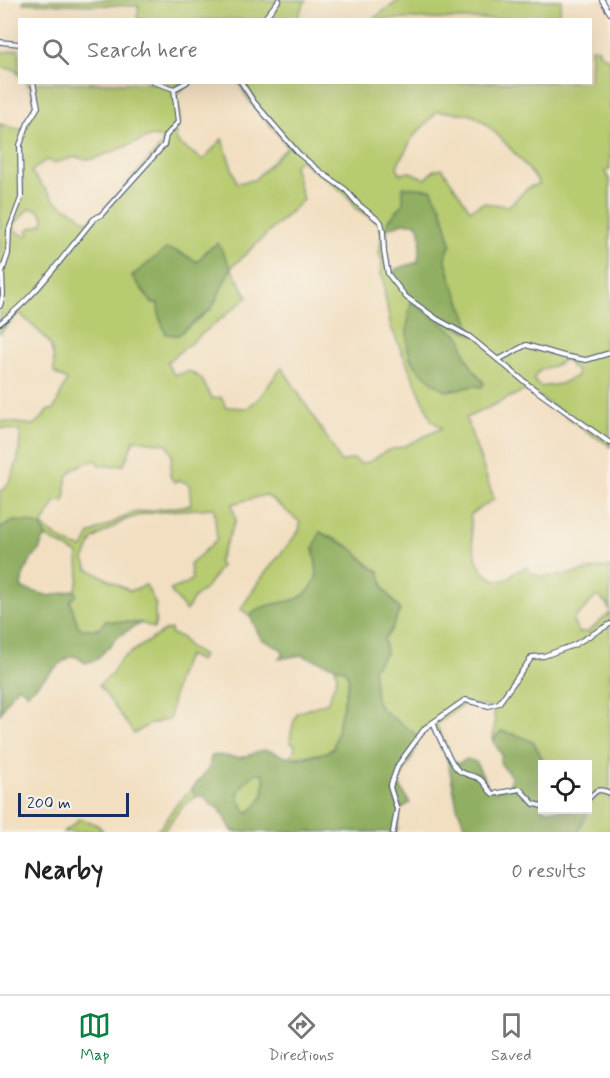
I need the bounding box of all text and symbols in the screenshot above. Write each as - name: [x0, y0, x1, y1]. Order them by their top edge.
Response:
- search box: [18, 18, 592, 84]
- icon: search: [39, 35, 72, 68]
- text: Search here: [87, 37, 198, 65]
- map controls: [538, 760, 592, 814]
- button: locate: [538, 760, 592, 814]
- scale bar: [18, 790, 129, 818]
- text: 200 m: [27, 793, 71, 814]
- text: Nearby: [24, 854, 103, 888]
- text: 0 results: [512, 858, 586, 885]
- tab: Map: [78, 1009, 111, 1066]
- tab: Directions: [268, 1009, 334, 1066]
- tab: Saved: [491, 1009, 532, 1066]

